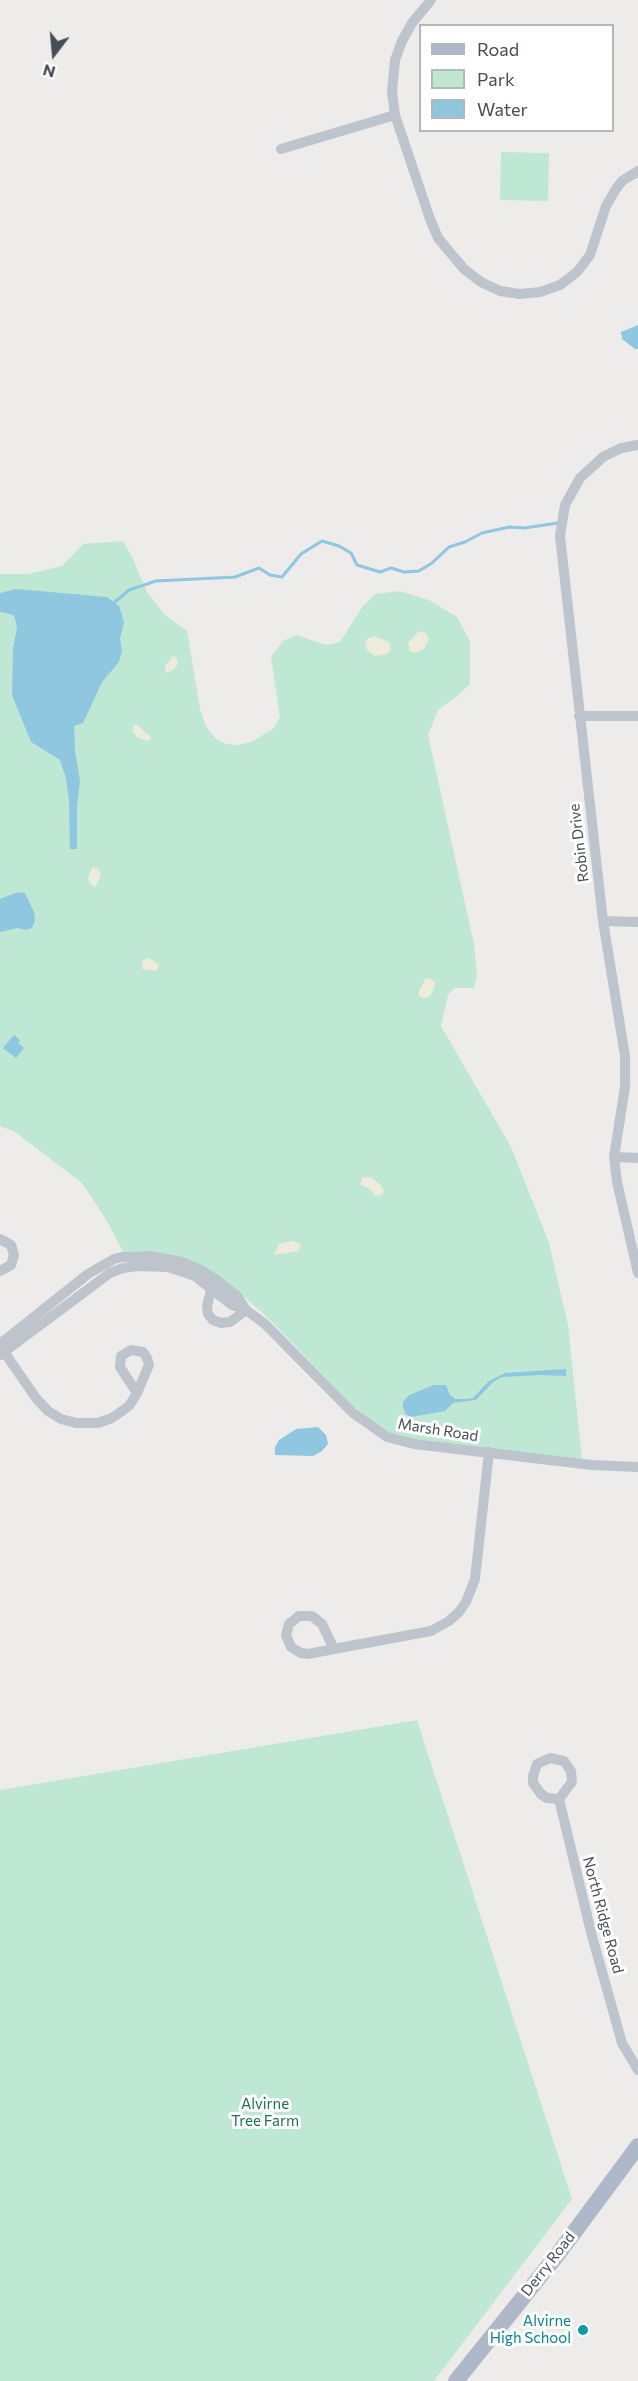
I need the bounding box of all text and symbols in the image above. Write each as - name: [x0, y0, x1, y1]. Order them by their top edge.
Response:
- north arrow: [24, 24, 84, 84]
- legend: [419, 24, 614, 132]
- text: Road: [477, 38, 519, 60]
- text: N: [41, 61, 57, 83]
- text: Park: [477, 68, 515, 90]
- text: Water: [477, 98, 528, 120]
- street label: Robin Drive: [565, 803, 593, 883]
- street label: Marsh Road: [397, 1415, 479, 1445]
- street label: North Ridge Road: [579, 1855, 627, 1975]
- park label: Alvirne Tree Farm: [231, 2095, 299, 2130]
- street label: Derry Road: [517, 2228, 579, 2300]
- place label: Alvirne High School: [490, 2312, 571, 2347]
- marker: Alvirne High School: [576, 2323, 590, 2337]

